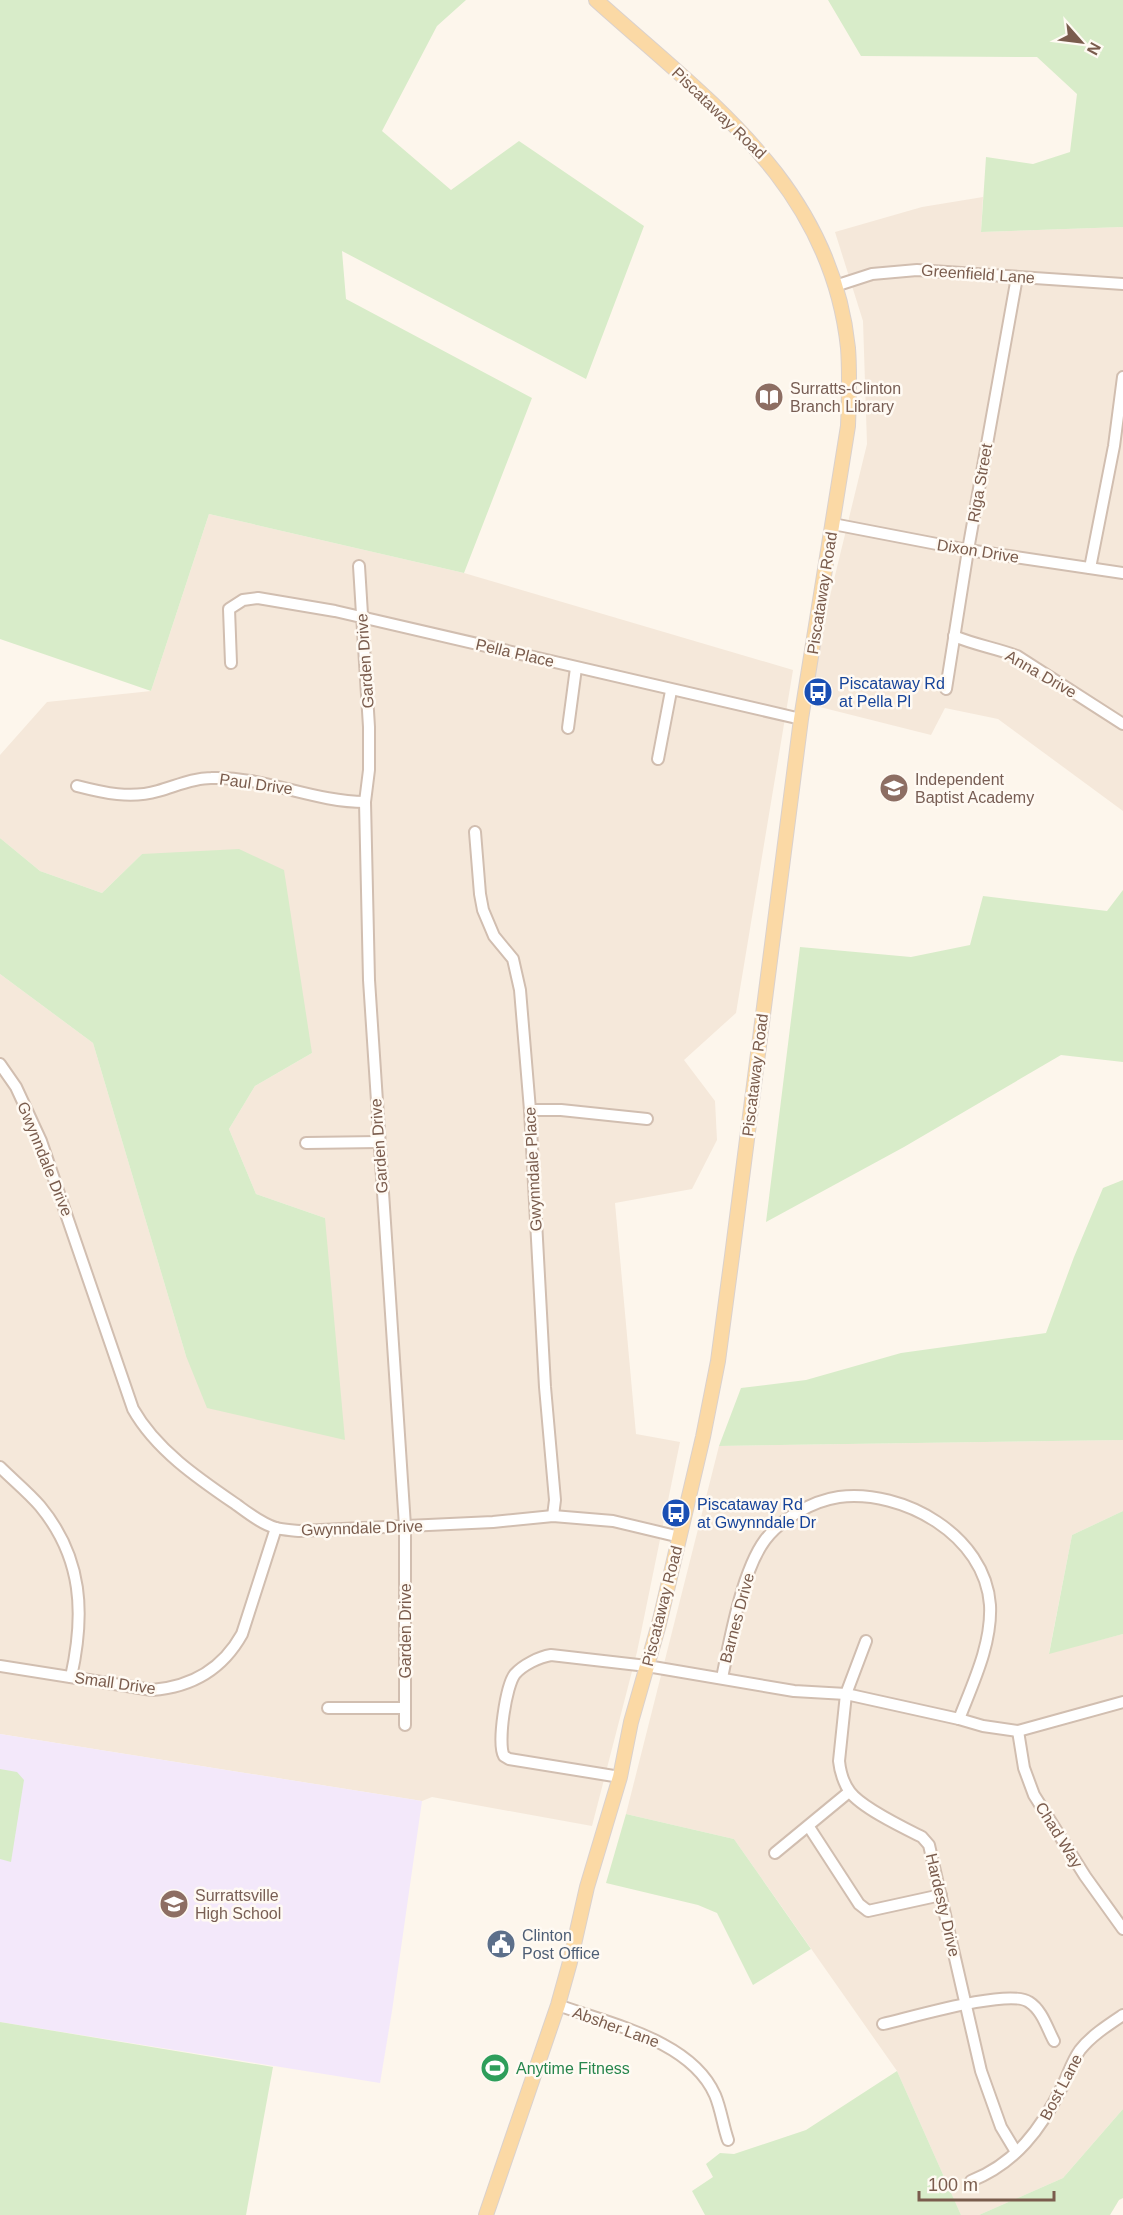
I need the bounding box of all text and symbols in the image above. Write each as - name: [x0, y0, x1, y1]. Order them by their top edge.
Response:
- north arrow: [1051, 12, 1111, 72]
- text: N: [1084, 40, 1104, 58]
- street label: Piscataway Road: [669, 64, 769, 162]
- street label: Greenfield Lane: [921, 262, 1035, 286]
- place label: Surratts-Clinton Branch Library: [790, 380, 901, 415]
- library icon: Surratts-Clinton Branch Library: [753, 381, 785, 413]
- street label: Riga Street: [965, 442, 995, 524]
- street label: Piscataway Road: [804, 531, 840, 655]
- street label: Dixon Drive: [936, 536, 1020, 566]
- street label: Garden Drive: [353, 613, 377, 709]
- street label: Pella Place: [474, 636, 556, 670]
- street label: Anna Drive: [1002, 647, 1080, 701]
- place label: Piscataway Rd at Pella Pl: [839, 675, 945, 710]
- bus stop icon: Piscataway Rd at Pella Pl: [802, 676, 834, 708]
- street label: Paul Drive: [218, 770, 294, 798]
- place label: Independent Baptist Academy: [915, 771, 1034, 806]
- school or university icon: Independent Baptist Academy: [878, 772, 910, 804]
- street label: Piscataway Road: [739, 1013, 771, 1137]
- street label: Garden Drive: [367, 1098, 391, 1194]
- street label: Gwynndale Drive: [14, 1099, 76, 1219]
- street label: Gwynndale Place: [521, 1106, 545, 1232]
- place label: Piscataway Rd at Gwynndale Dr: [697, 1496, 817, 1531]
- bus stop icon: Piscataway Rd at Gwynndale Dr: [660, 1497, 692, 1529]
- street label: Gwynndale Drive: [301, 1517, 423, 1539]
- street label: Piscataway Road: [639, 1544, 685, 1668]
- street label: Barnes Drive: [717, 1571, 757, 1665]
- street label: Garden Drive: [397, 1583, 414, 1679]
- street label: Small Drive: [73, 1669, 157, 1697]
- street label: Chad Way: [1032, 1799, 1086, 1871]
- street label: Hardesty Drive: [923, 1852, 963, 1959]
- place label: Surrattsville High School: [195, 1887, 281, 1922]
- school or university icon: Surrattsville High School: [158, 1888, 190, 1920]
- place label: Clinton Post Office: [522, 1927, 600, 1962]
- public building icon: Clinton Post Office: [485, 1928, 517, 1960]
- street label: Absher Lane: [570, 2003, 662, 2051]
- street label: Bost Lane: [1037, 2051, 1085, 2123]
- sports icon: Anytime Fitness: [479, 2052, 511, 2084]
- place label: Anytime Fitness: [516, 2060, 630, 2077]
- scale bar: [919, 2164, 1054, 2202]
- text: 100 m: [928, 2175, 978, 2195]

